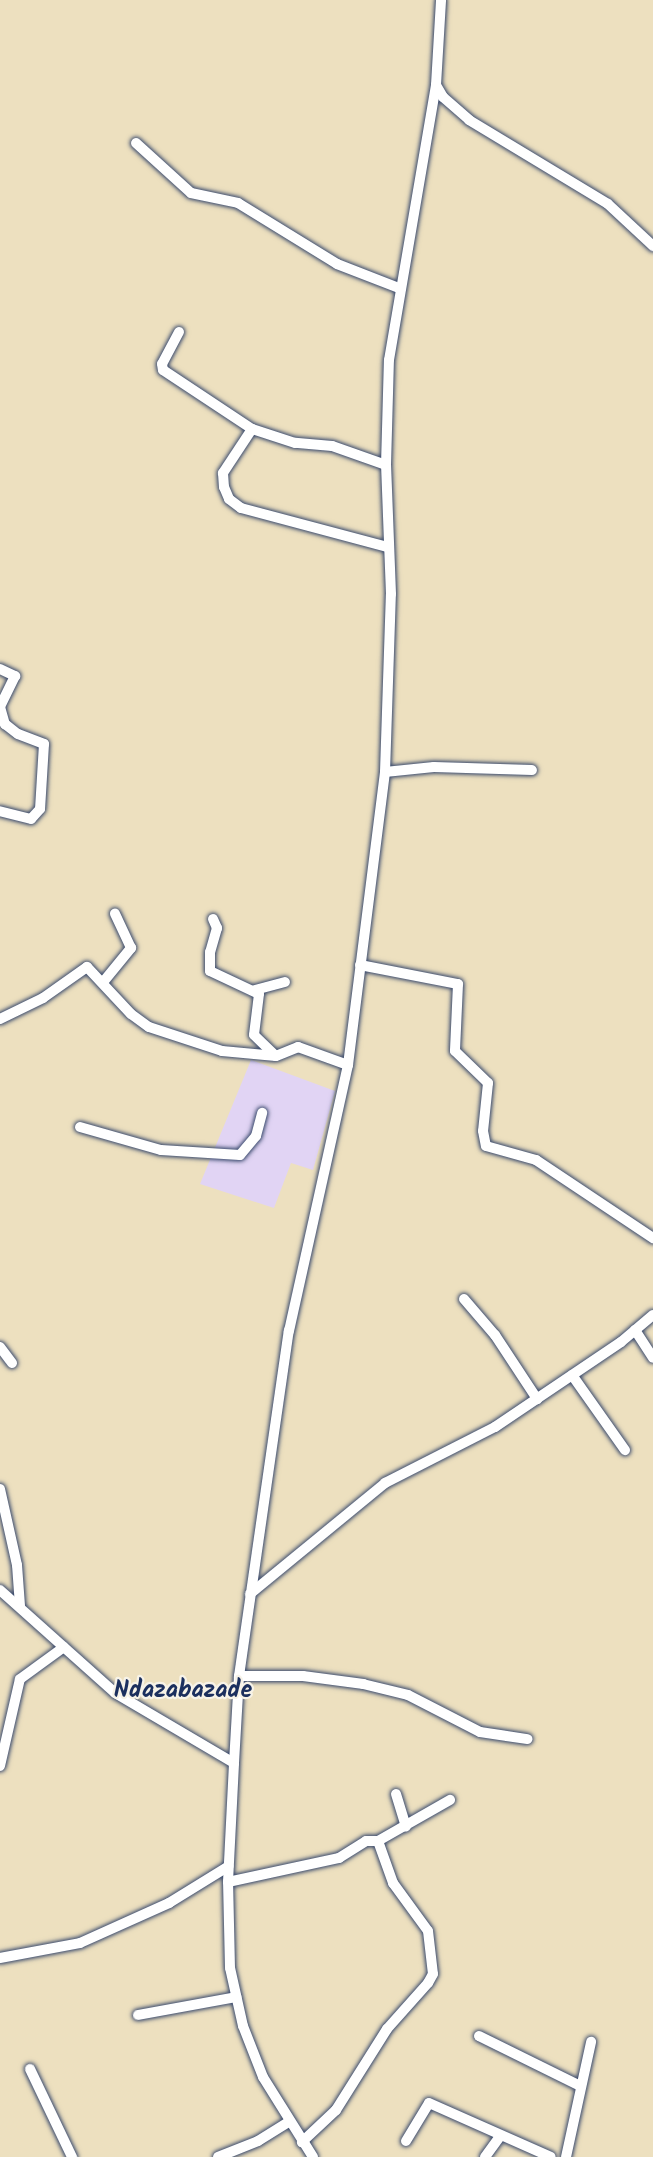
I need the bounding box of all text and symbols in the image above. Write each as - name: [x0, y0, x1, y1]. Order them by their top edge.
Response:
- district label: Ndazabazade: [114, 1677, 252, 1705]

